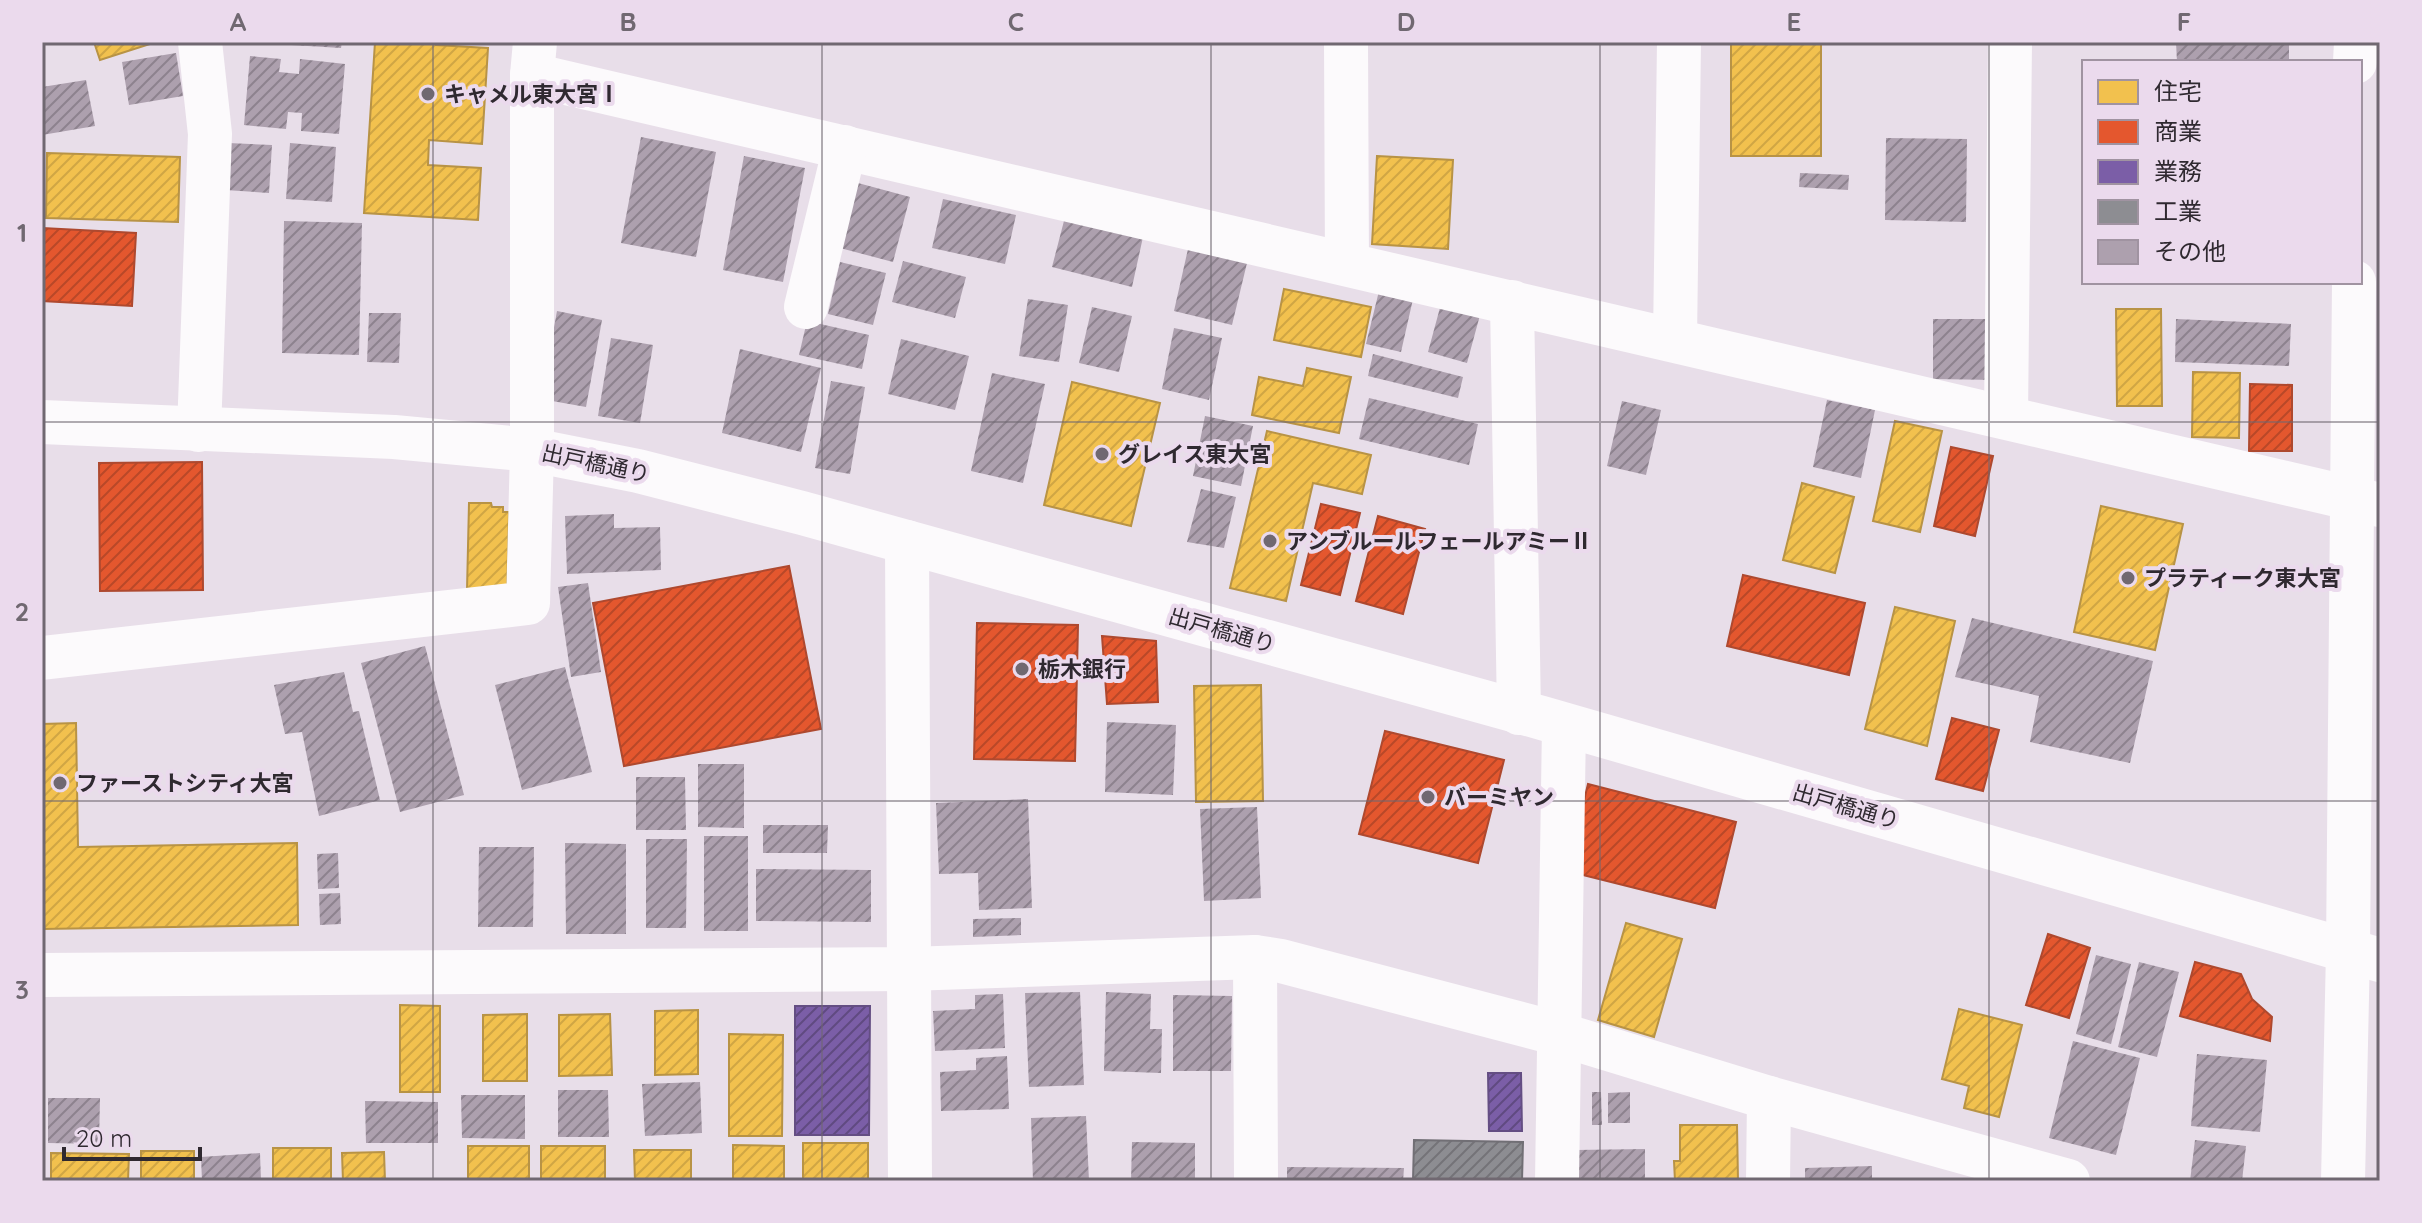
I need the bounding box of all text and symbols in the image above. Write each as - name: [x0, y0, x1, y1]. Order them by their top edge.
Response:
- text: A: [230, 5, 247, 38]
- text: B: [619, 5, 637, 38]
- text: C: [1008, 5, 1024, 38]
- text: D: [1397, 5, 1415, 38]
- text: E: [1787, 5, 1801, 38]
- text: F: [2177, 5, 2191, 38]
- legend: [2082, 60, 2362, 284]
- text: 住宅: [2154, 76, 2202, 106]
- place label: キャメル東大宮Ⅰ: [444, 80, 620, 108]
- marker: キャメル東大宮Ⅰ: [419, 85, 437, 103]
- text: 商業: [2154, 116, 2202, 146]
- text: 業務: [2154, 156, 2202, 186]
- text: 工業: [2154, 196, 2202, 226]
- text: 1: [17, 216, 27, 249]
- text: その他: [2154, 236, 2226, 266]
- street label: 出戸橋通り: [539, 438, 653, 488]
- place label: グレイス東大宮: [1118, 440, 1271, 468]
- marker: グレイス東大宮: [1093, 445, 1111, 463]
- place label: アンブルールフェールアミーⅡ: [1286, 527, 1592, 555]
- marker: アンブルールフェールアミーⅡ: [1261, 532, 1279, 550]
- place label: プラティーク東大宮: [2144, 564, 2341, 592]
- marker: プラティーク東大宮: [2119, 569, 2137, 587]
- text: 2: [15, 595, 29, 628]
- street label: 出戸橋通り: [1165, 601, 1279, 659]
- place label: 栃木銀行: [1038, 655, 1126, 683]
- marker: 栃木銀行: [1013, 660, 1031, 678]
- place label: ファーストシティ大宮: [76, 769, 294, 797]
- marker: ファーストシティ大宮: [51, 774, 69, 792]
- street label: 出戸橋通り: [1789, 777, 1903, 835]
- place label: バーミヤン: [1444, 783, 1554, 811]
- marker: バーミヤン: [1419, 788, 1437, 806]
- text: 3: [15, 973, 29, 1006]
- scale bar: [64, 1111, 200, 1161]
- text: 20 m: [76, 1123, 132, 1153]

